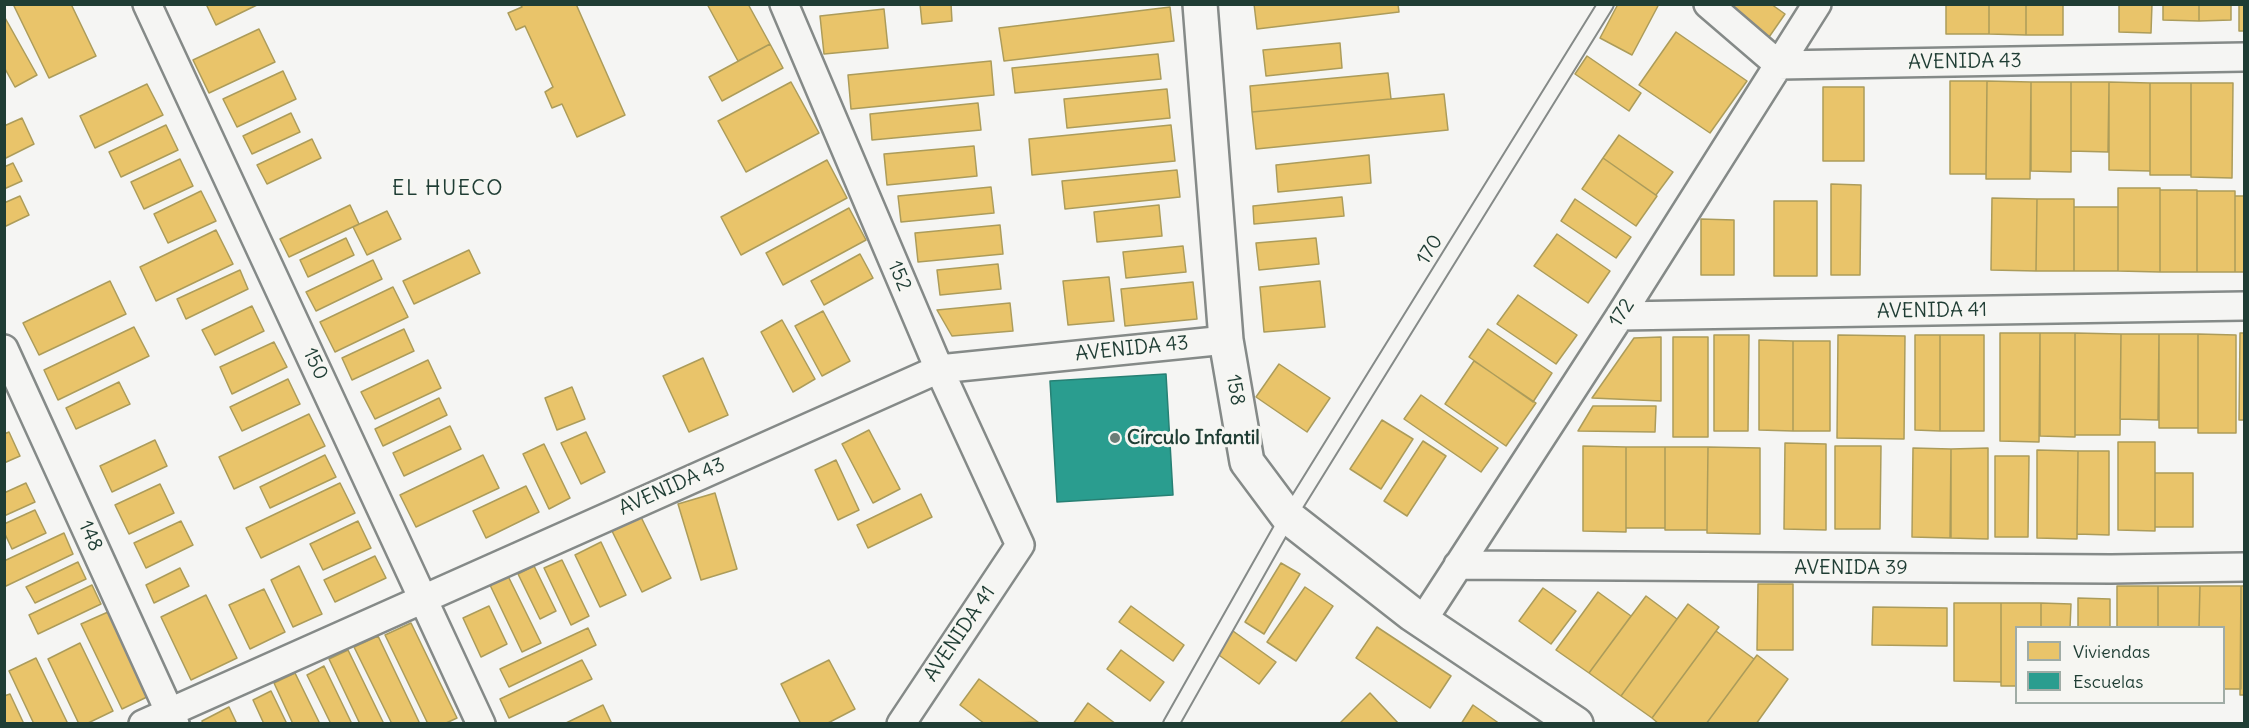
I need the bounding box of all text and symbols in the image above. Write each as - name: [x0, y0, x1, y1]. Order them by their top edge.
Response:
- street label: AVENIDA 43: [1908, 49, 2022, 75]
- district label: EL HUECO: [392, 176, 504, 202]
- street label: 170: [1412, 231, 1448, 269]
- street label: 152: [882, 257, 916, 295]
- street label: 172: [1604, 294, 1640, 332]
- street label: AVENIDA 41: [1877, 298, 1987, 324]
- street label: AVENIDA 43: [1074, 331, 1190, 367]
- street label: 150: [297, 344, 333, 384]
- street label: 158: [1220, 373, 1250, 407]
- place label: Círculo Infantil: [1127, 426, 1260, 450]
- marker: Círculo Infantil: [1108, 431, 1122, 445]
- street label: AVENIDA 43: [615, 453, 729, 521]
- street label: 148: [73, 517, 107, 555]
- street label: AVENIDA 39: [1794, 556, 1908, 580]
- street label: AVENIDA 41: [919, 582, 1001, 686]
- legend: [2015, 626, 2225, 704]
- text: Viviendas: [2073, 640, 2150, 663]
- text: Escuelas: [2073, 670, 2144, 693]

